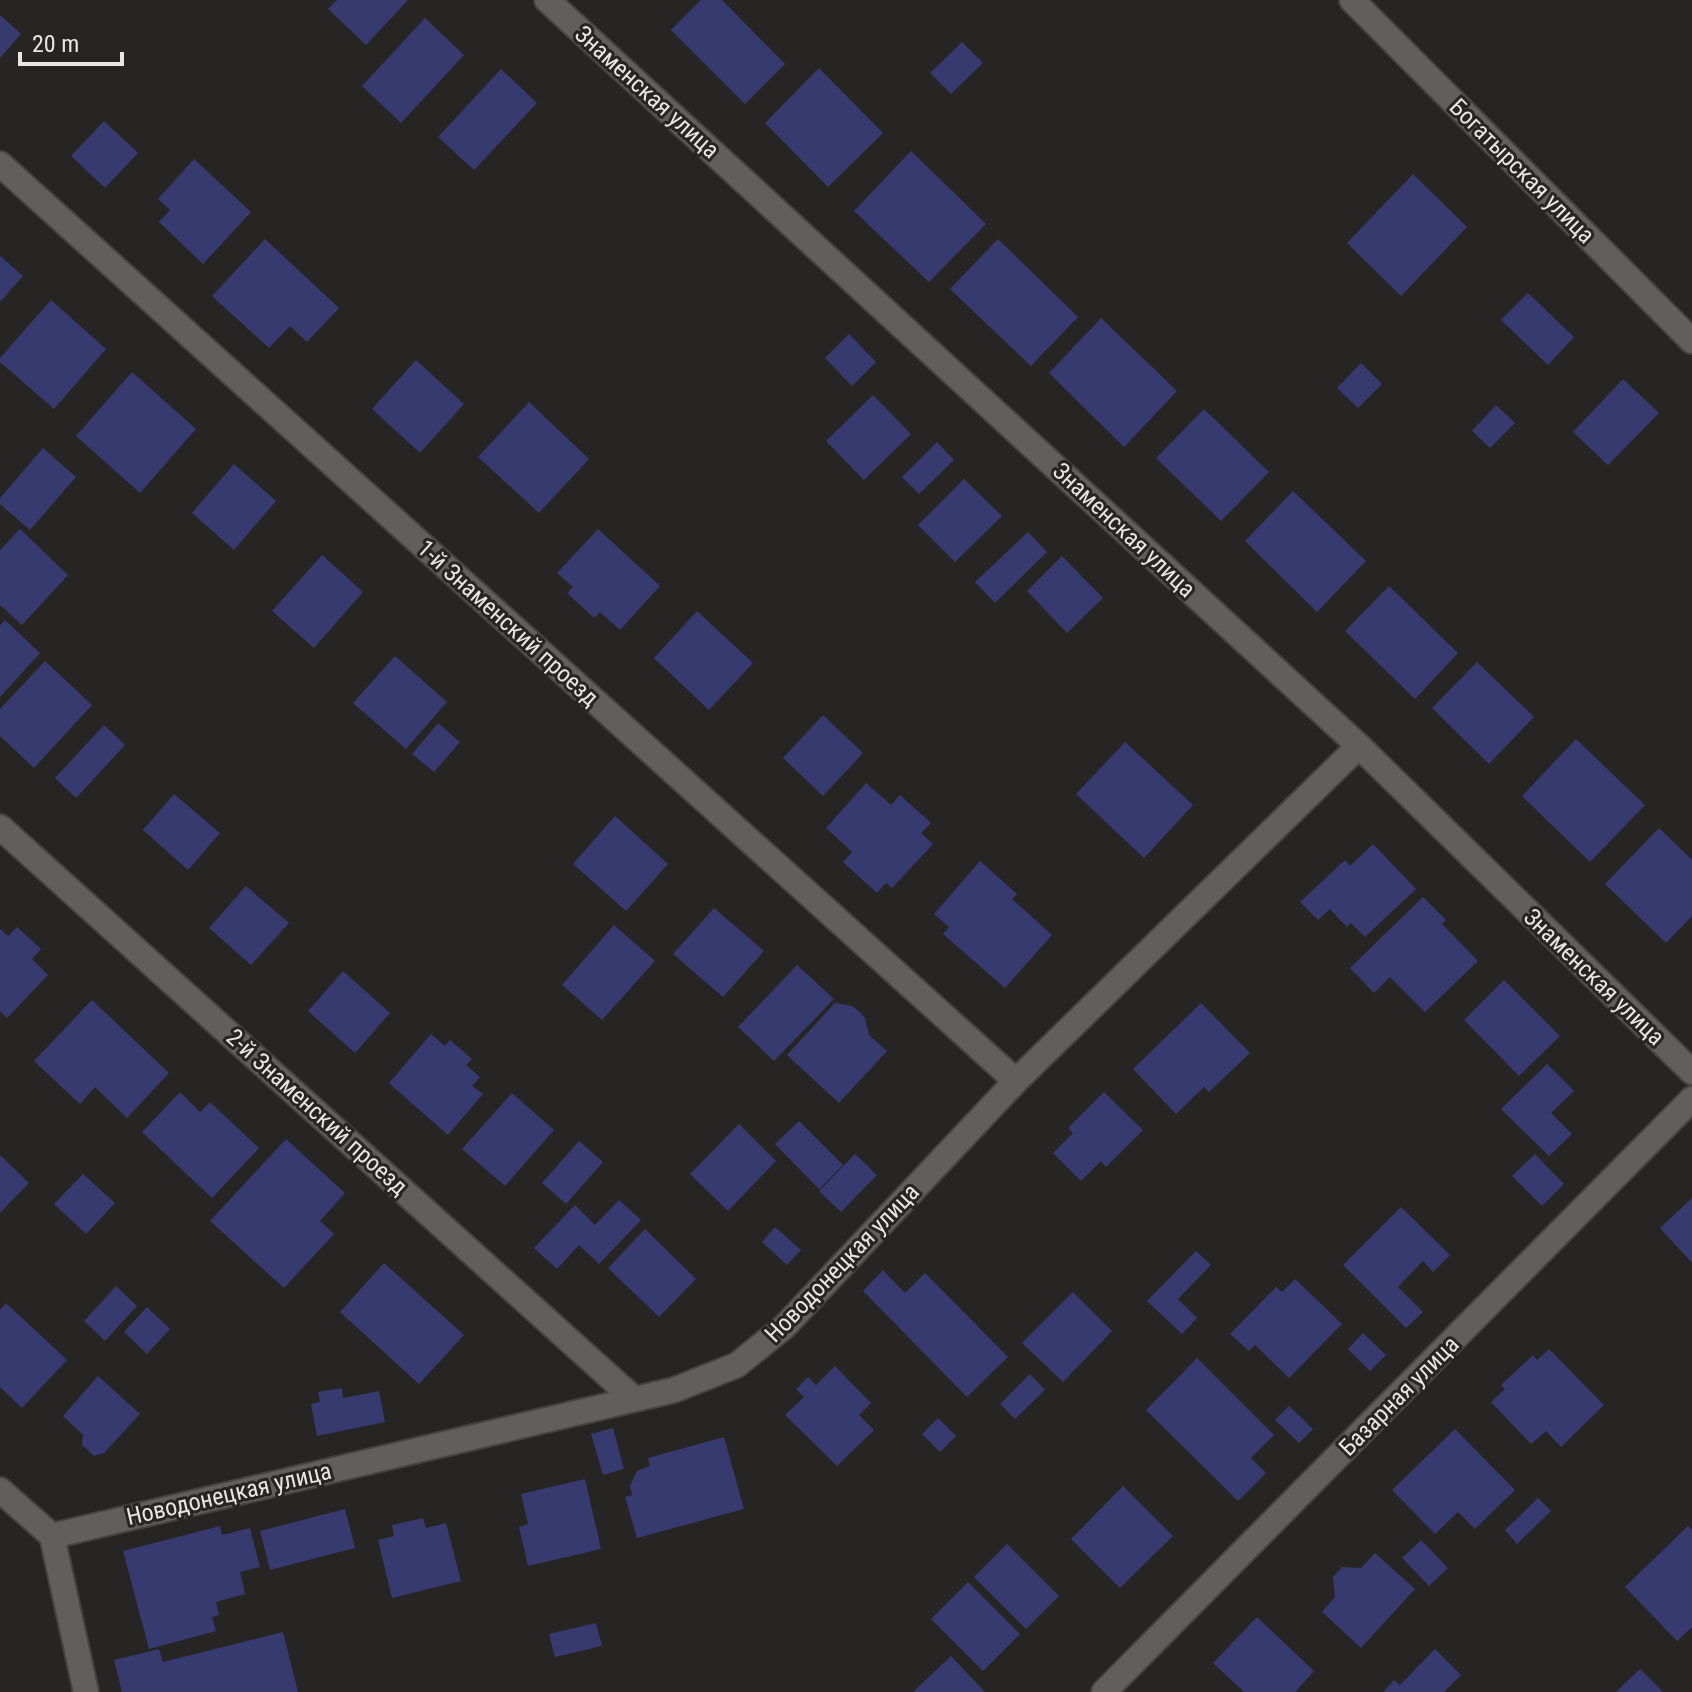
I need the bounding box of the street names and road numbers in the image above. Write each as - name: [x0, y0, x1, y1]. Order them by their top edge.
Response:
- street label: Знаменская улица: [569, 20, 725, 164]
- street label: Богатырская улица: [1444, 93, 1600, 249]
- street label: Знаменская улица: [1047, 457, 1201, 603]
- street label: 1-й Знаменский проезд: [412, 534, 604, 712]
- street label: Знаменская улица: [1518, 903, 1670, 1051]
- street label: 2-й Знаменский проезд: [221, 1023, 413, 1201]
- street label: Новодонецкая улица: [759, 1178, 925, 1348]
- street label: Базарная улица: [1333, 1330, 1465, 1462]
- street label: Новодонецкая улица: [124, 1457, 334, 1531]

